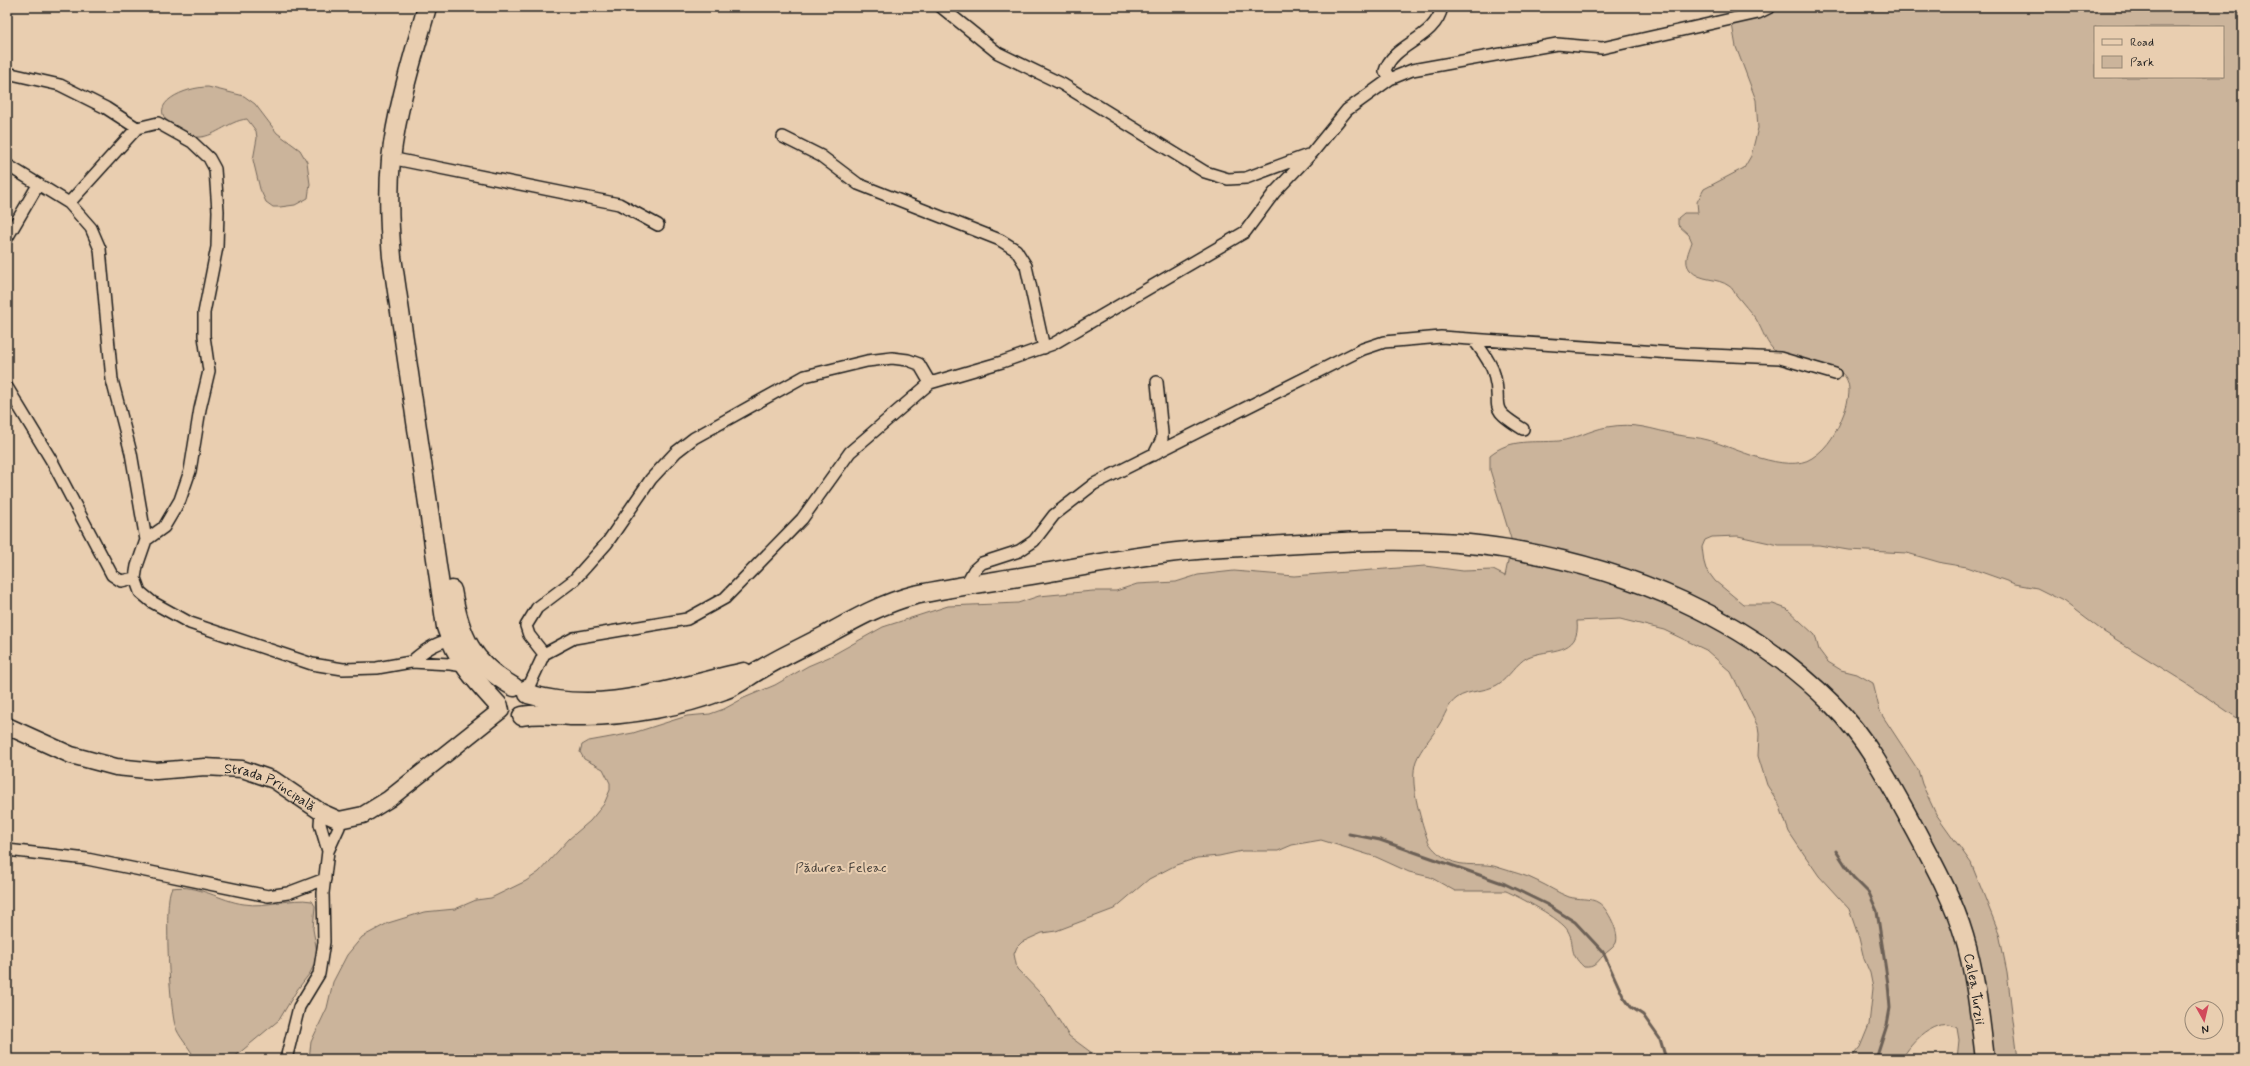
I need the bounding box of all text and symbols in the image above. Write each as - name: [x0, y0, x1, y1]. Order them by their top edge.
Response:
- legend: [2094, 26, 2224, 78]
- text: Road: [2130, 35, 2154, 51]
- text: Park: [2130, 55, 2154, 71]
- street label: Strada Principală: [224, 760, 319, 816]
- park label: Pădurea Feleac: [795, 859, 887, 877]
- street label: Calea Turzii: [1959, 952, 1989, 1026]
- north arrow: [2184, 1000, 2224, 1040]
- text: N: [2201, 1021, 2210, 1036]

